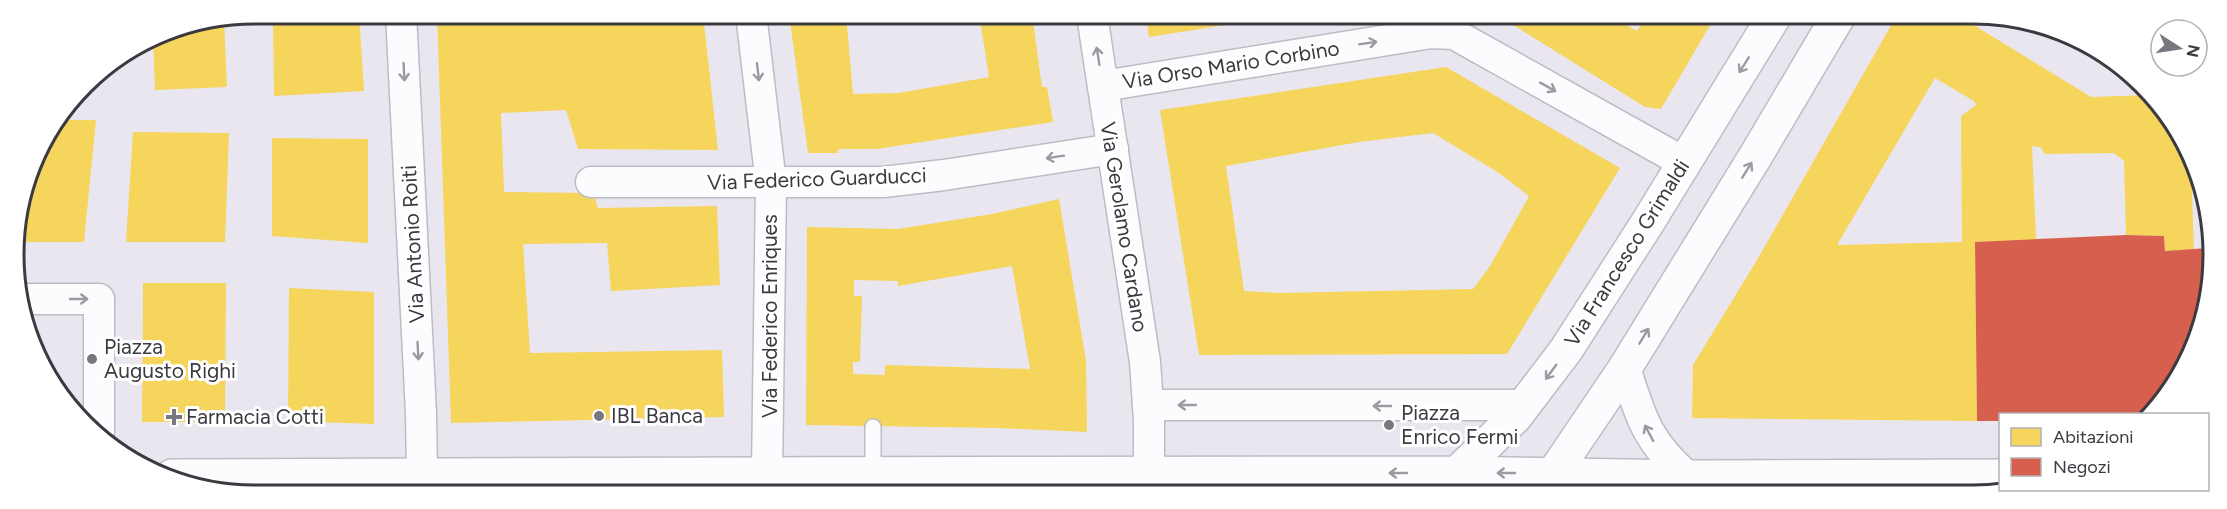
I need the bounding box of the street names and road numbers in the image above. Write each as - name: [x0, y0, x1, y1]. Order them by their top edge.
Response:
- street label: Via Orso Mario Corbino: [1121, 35, 1341, 94]
- street label: Via Gerolamo Cardano: [1096, 120, 1153, 334]
- street label: Via Francesco Grimaldi: [1559, 155, 1694, 351]
- street label: Via Federico Guarducci: [707, 162, 927, 195]
- street label: Via Antonio Roiti: [396, 164, 429, 324]
- street label: Via Federico Enriques: [757, 214, 782, 418]

